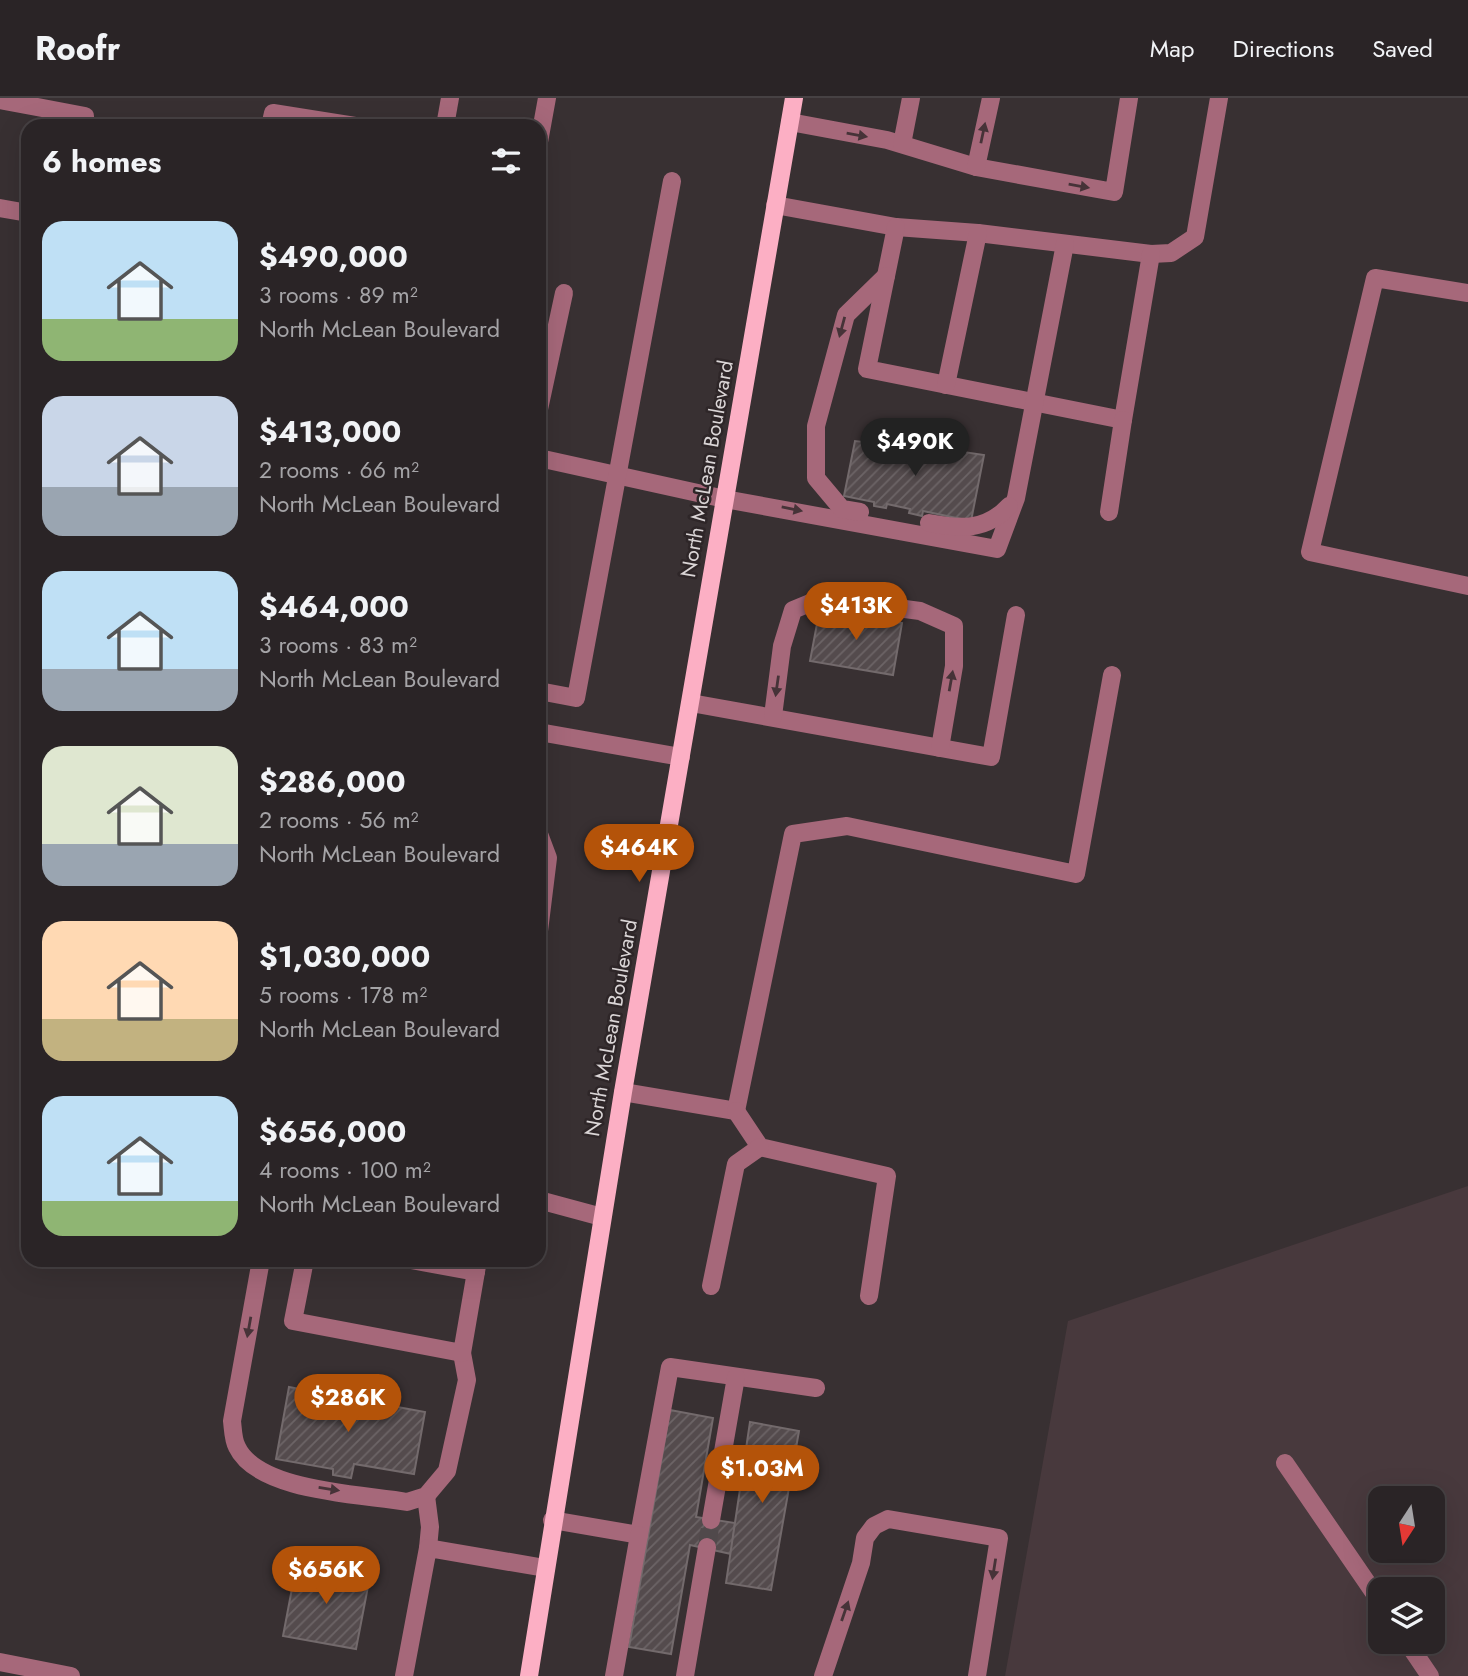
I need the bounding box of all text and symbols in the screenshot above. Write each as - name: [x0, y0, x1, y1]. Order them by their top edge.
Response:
- text: Roofr: [35, 25, 120, 72]
- text: Map: [1150, 31, 1195, 66]
- text: Directions: [1233, 31, 1334, 66]
- text: Saved: [1372, 31, 1433, 66]
- one-way arrow: [978, 122, 989, 144]
- one-way arrow: [846, 130, 868, 141]
- text: 6 homes: [42, 140, 161, 183]
- icon: filters: [487, 142, 525, 180]
- one-way arrow: [1068, 181, 1090, 192]
- text: $490,000: [259, 235, 408, 278]
- icon: home: [98, 249, 182, 333]
- text: 3 rooms · 89 m²: [259, 278, 418, 312]
- text: North McLean Boulevard: [259, 312, 500, 346]
- one-way arrow: [837, 317, 847, 338]
- street label: North McLean Boulevard: [673, 358, 741, 580]
- text: $413,000: [259, 410, 401, 453]
- pin: $490K: [866, 418, 964, 478]
- icon: home: [98, 424, 182, 508]
- text: $490K: [876, 424, 954, 458]
- text: 2 rooms · 66 m²: [259, 453, 419, 487]
- text: North McLean Boulevard: [259, 487, 500, 521]
- one-way arrow: [781, 504, 803, 515]
- pin: $413K: [807, 582, 905, 642]
- text: $464,000: [259, 585, 409, 628]
- text: $413K: [820, 588, 892, 622]
- icon: home: [98, 599, 182, 683]
- text: 3 rooms · 83 m²: [259, 628, 417, 662]
- text: North McLean Boulevard: [259, 662, 500, 696]
- one-way arrow: [946, 670, 957, 692]
- one-way arrow: [771, 675, 782, 697]
- text: $286,000: [259, 760, 406, 803]
- icon: home: [98, 774, 182, 858]
- text: 2 rooms · 56 m²: [259, 803, 419, 837]
- pin: $464K: [590, 824, 688, 884]
- text: $464K: [600, 830, 678, 864]
- text: North McLean Boulevard: [259, 837, 500, 871]
- street label: North McLean Boulevard: [577, 917, 645, 1139]
- text: $1,030,000: [259, 935, 430, 978]
- icon: home: [98, 949, 182, 1033]
- text: 5 rooms · 178 m²: [259, 978, 427, 1012]
- text: North McLean Boulevard: [259, 1012, 500, 1046]
- text: $656,000: [259, 1110, 406, 1153]
- icon: home: [98, 1124, 182, 1208]
- text: 4 rooms · 100 m²: [259, 1153, 431, 1187]
- text: North McLean Boulevard: [259, 1187, 500, 1221]
- one-way arrow: [243, 1316, 254, 1338]
- pin: $286K: [299, 1374, 397, 1434]
- text: $286K: [310, 1380, 386, 1414]
- pin: $1.03M: [705, 1446, 819, 1505]
- text: $1.03M: [720, 1451, 804, 1485]
- one-way arrow: [318, 1484, 340, 1495]
- north arrow: [1368, 1486, 1446, 1563]
- map controls: [1368, 1486, 1445, 1654]
- pin: $656K: [277, 1546, 375, 1606]
- text: $656K: [288, 1552, 364, 1586]
- one-way arrow: [988, 1558, 999, 1580]
- button: layers: [1368, 1577, 1445, 1654]
- one-way arrow: [840, 1601, 850, 1622]

